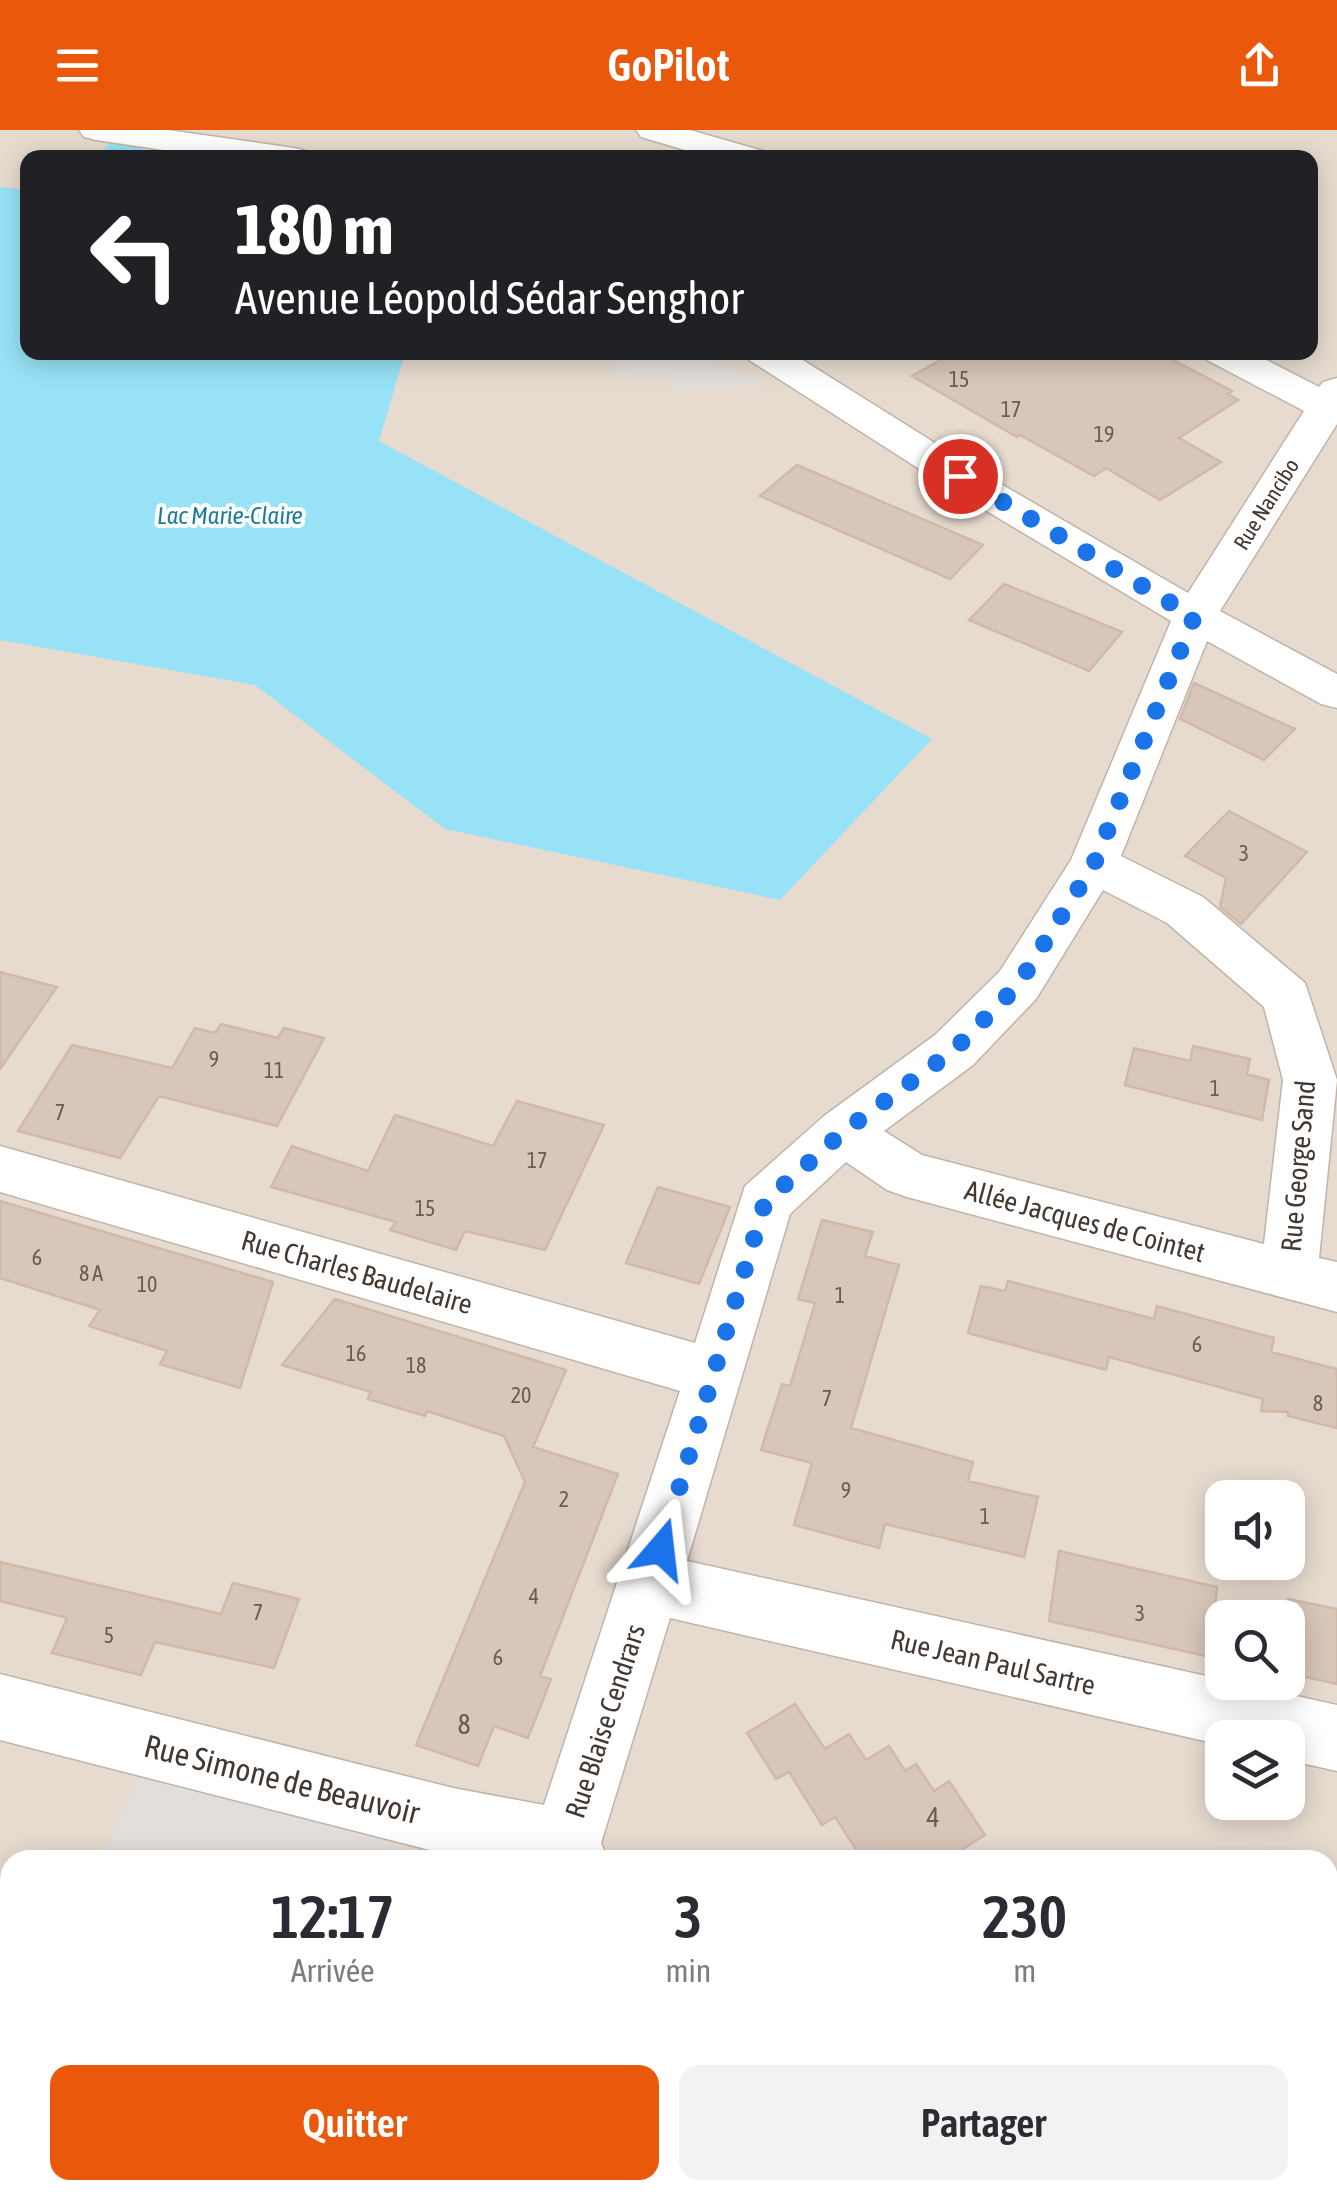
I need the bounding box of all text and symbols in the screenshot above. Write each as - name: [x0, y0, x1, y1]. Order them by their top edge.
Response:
- icon: menu: [50, 38, 105, 93]
- icon: share: [1232, 38, 1287, 93]
- text: GoPilot: [607, 39, 730, 91]
- text: 180 m: [235, 189, 394, 269]
- icon: left: [70, 190, 200, 320]
- text: Avenue Léopold Sédar Senghor: [235, 272, 744, 324]
- house number: 15: [949, 366, 969, 392]
- house number: 17: [1001, 396, 1021, 422]
- house number: 19: [1094, 421, 1114, 447]
- pin: [918, 434, 1003, 519]
- icon: arrive: [933, 449, 988, 504]
- street label: Rue Nancibo: [1228, 454, 1304, 554]
- water label: Lac Marie-Claire: [157, 501, 303, 529]
- house number: 3: [1239, 840, 1249, 866]
- house number: 9: [209, 1046, 219, 1072]
- house number: 11: [264, 1057, 284, 1083]
- house number: 1: [1210, 1075, 1220, 1101]
- street label: Rue George Sand: [1275, 1079, 1321, 1253]
- house number: 7: [55, 1099, 65, 1125]
- house number: 17: [527, 1147, 547, 1173]
- street label: Allée Jacques de Cointet: [961, 1174, 1209, 1268]
- house number: 15: [415, 1195, 435, 1221]
- street label: Rue Charles Baudelaire: [238, 1224, 476, 1320]
- house number: 6: [32, 1244, 42, 1270]
- house number: 8 A: [79, 1260, 103, 1286]
- house number: 10: [137, 1271, 157, 1297]
- house number: 1: [835, 1282, 845, 1308]
- house number: 6: [1192, 1331, 1202, 1357]
- house number: 16: [346, 1340, 366, 1366]
- house number: 18: [406, 1352, 426, 1378]
- house number: 20: [511, 1382, 531, 1408]
- house number: 7: [822, 1385, 832, 1411]
- house number: 8: [1313, 1390, 1323, 1416]
- house number: 9: [841, 1477, 851, 1503]
- map controls: [1205, 1480, 1305, 1820]
- button: sound: [1205, 1480, 1305, 1580]
- house number: 2: [559, 1486, 569, 1512]
- position arrow: [609, 1497, 713, 1601]
- house number: 1: [980, 1503, 990, 1529]
- house number: 4: [529, 1583, 539, 1609]
- house number: 7: [253, 1599, 263, 1625]
- house number: 3: [1135, 1600, 1145, 1626]
- button: search: [1205, 1600, 1305, 1700]
- street label: Rue Blaise Cendrars: [559, 1620, 651, 1822]
- house number: 5: [104, 1622, 114, 1648]
- street label: Rue Jean Paul Sartre: [888, 1623, 1098, 1701]
- house number: 6: [493, 1644, 503, 1670]
- house number: 8: [457, 1708, 471, 1740]
- button: layers: [1205, 1720, 1305, 1820]
- street label: Rue Simone de Beauvoir: [140, 1727, 424, 1831]
- house number: 4: [926, 1801, 940, 1833]
- text: 12:17: [271, 1882, 394, 1951]
- text: 3: [674, 1882, 703, 1951]
- text: 230: [982, 1882, 1067, 1951]
- text: Arrivée: [291, 1952, 375, 1989]
- text: min: [665, 1952, 711, 1989]
- text: m: [1013, 1952, 1036, 1989]
- button: Quitter: [50, 2065, 659, 2180]
- button: Partager: [679, 2065, 1288, 2180]

